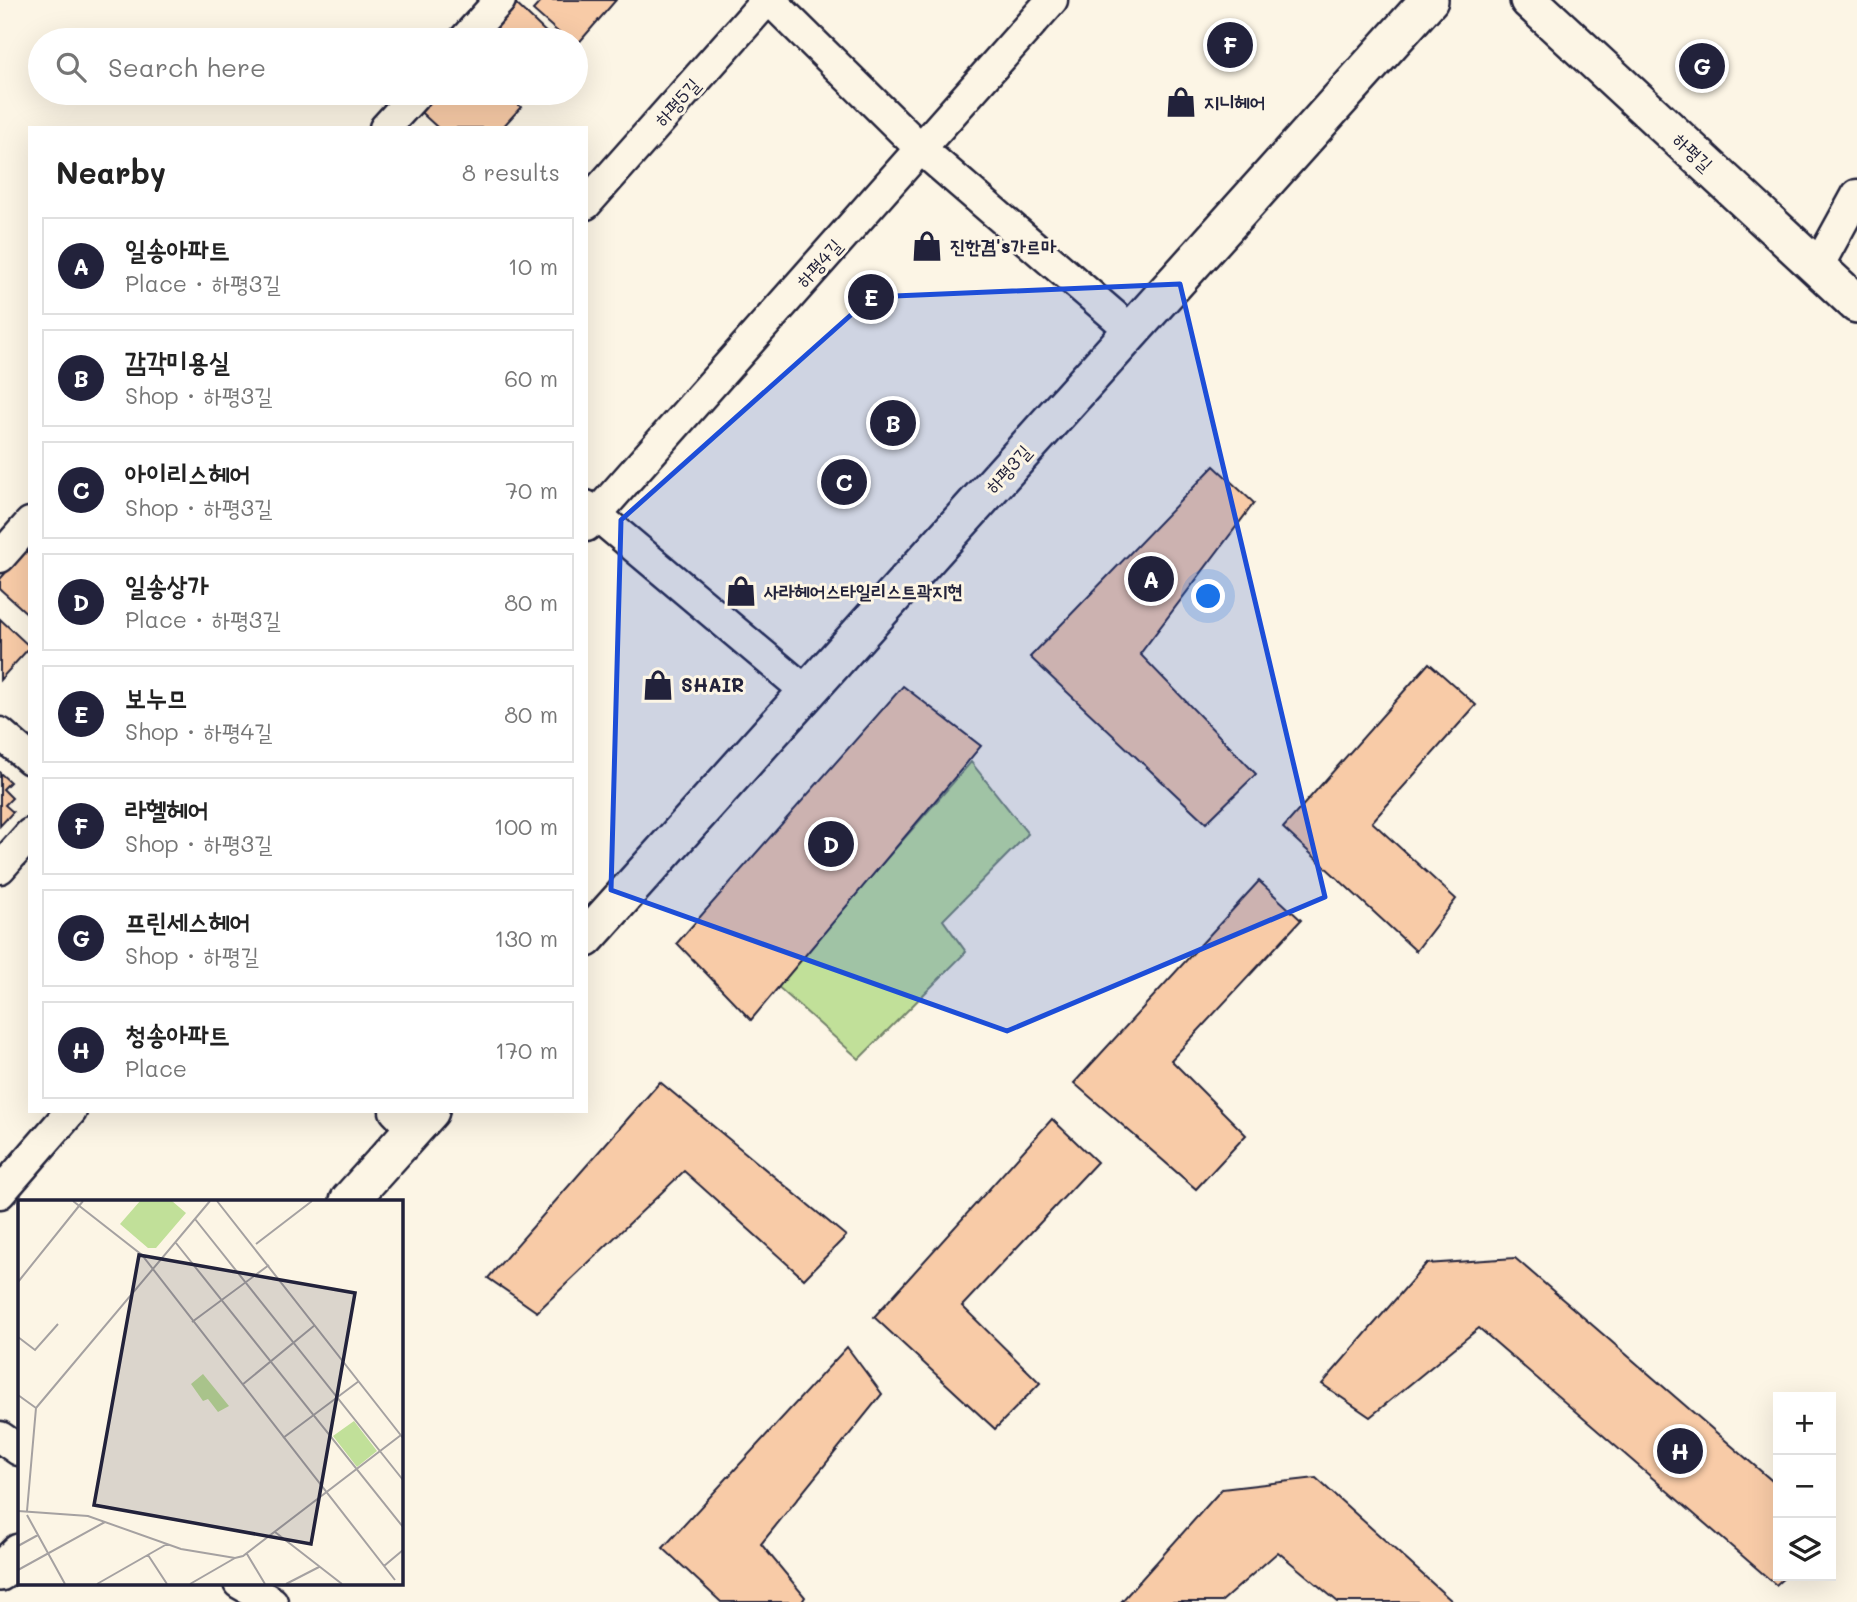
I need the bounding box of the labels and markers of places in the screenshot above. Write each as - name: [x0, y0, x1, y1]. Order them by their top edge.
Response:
- pin: F: [1207, 19, 1253, 71]
- pin: G: [1679, 40, 1725, 92]
- shop icon: 지니헤어: [1164, 85, 1198, 119]
- place label: 지니헤어: [1204, 89, 1265, 114]
- shop icon: 진한겸's가르마: [910, 229, 944, 263]
- place label: 진한겸's가르마: [950, 233, 1057, 258]
- pin: E: [848, 271, 894, 323]
- pin: B: [870, 397, 916, 449]
- pin: C: [821, 456, 867, 508]
- pin: A: [1128, 553, 1174, 605]
- shop icon: 사라헤어스타일리스트곽지현: [724, 574, 758, 608]
- place label: 사라헤어스타일리스트곽지현: [763, 578, 963, 603]
- shop icon: SHAIR: [641, 668, 675, 702]
- place label: SHAIR: [681, 672, 744, 697]
- pin: D: [808, 818, 854, 870]
- pin: H: [1657, 1425, 1703, 1477]

